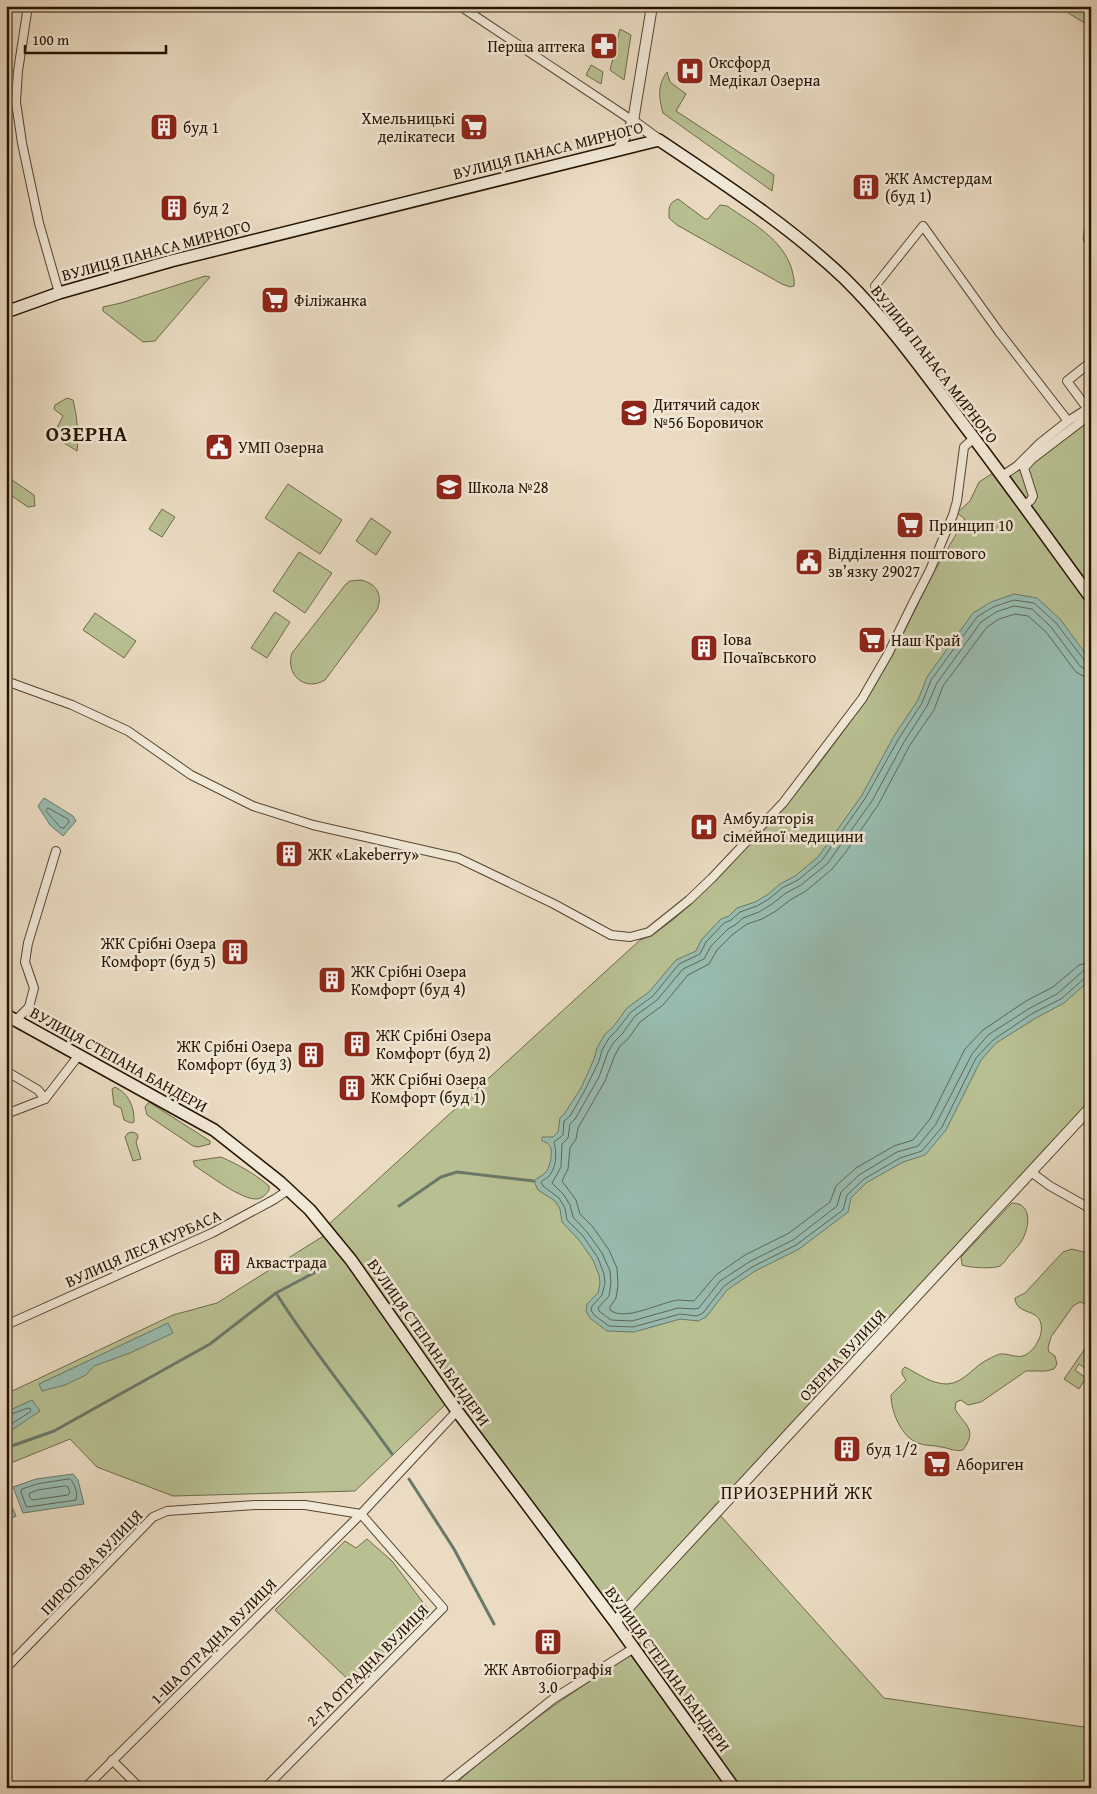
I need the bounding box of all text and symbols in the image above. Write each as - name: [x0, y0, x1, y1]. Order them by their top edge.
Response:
- scale bar: [25, 22, 166, 54]
- text: 100 m: [32, 29, 70, 50]
- pharmacy icon: Перша аптека: [589, 31, 619, 61]
- place label: Перша аптека: [487, 34, 585, 58]
- place label: Оксфорд Медікал Озерна: [709, 50, 821, 92]
- hospital icon: Оксфорд Медікал Озерна: [675, 56, 705, 86]
- place label: Хмельницькі делікатеси: [361, 106, 456, 148]
- building icon: буд 1: [149, 112, 179, 142]
- supermarket icon: Хмельницькі делікатеси: [459, 112, 489, 142]
- place label: буд 1: [183, 115, 219, 139]
- street label: ВУЛИЦЯ ПАНАСА МИРНОГО: [450, 115, 646, 185]
- place label: ЖК Амстердам (буд 1): [884, 166, 992, 208]
- building icon: ЖК Амстердам (буд 1): [851, 172, 881, 202]
- building icon: буд 2: [159, 193, 189, 223]
- place label: буд 2: [193, 196, 229, 220]
- street label: ВУЛИЦЯ ПАНАСА МИРНОГО: [59, 213, 254, 287]
- street label: ВУЛИЦЯ ПАНАСА МИРНОГО: [866, 280, 1005, 448]
- supermarket icon: Філіжанка: [260, 285, 290, 315]
- place label: Філіжанка: [294, 288, 367, 312]
- place label: Дитячий садок №56 Боровичок: [652, 392, 764, 434]
- school or university icon: Дитячий садок №56 Боровичок: [619, 398, 649, 428]
- district label: ОЗЕРНА: [46, 418, 128, 449]
- public building icon: УМП Озерна: [204, 432, 234, 462]
- place label: УМП Озерна: [238, 435, 324, 459]
- school or university icon: Школа №28: [434, 472, 464, 502]
- place label: Школа №28: [468, 475, 549, 499]
- supermarket icon: Принцип 10: [895, 510, 925, 540]
- place label: Принцип 10: [929, 513, 1014, 537]
- place label: Відділення поштового зв’язку 29027: [828, 541, 986, 583]
- public building icon: Відділення поштового зв’язку 29027: [794, 547, 824, 577]
- supermarket icon: Наш Край: [857, 625, 887, 655]
- place label: Іова Почаївського: [723, 627, 816, 669]
- place label: Наш Край: [891, 628, 961, 652]
- building icon: Іова Почаївського: [689, 633, 719, 663]
- place label: Амбулаторія сімейної медицини: [723, 806, 864, 848]
- hospital icon: Амбулаторія сімейної медицини: [689, 812, 719, 842]
- building icon: ЖК «Lakeberry»: [274, 839, 304, 869]
- place label: ЖК «Lakeberry»: [307, 842, 419, 866]
- place label: ЖК Срібні Озера Комфорт (буд 5): [100, 931, 216, 973]
- building icon: ЖК Срібні Озера Комфорт (буд 5): [220, 937, 250, 967]
- place label: ЖК Срібні Озера Комфорт (буд 4): [350, 959, 467, 1001]
- building icon: ЖК Срібні Озера Комфорт (буд 4): [317, 965, 347, 995]
- street label: ВУЛИЦЯ СТЕПАНА БАНДЕРИ: [26, 1000, 212, 1118]
- place label: ЖК Срібні Озера Комфорт (буд 2): [375, 1023, 492, 1065]
- building icon: ЖК Срібні Озера Комфорт (буд 2): [342, 1029, 372, 1059]
- place label: ЖК Срібні Озера Комфорт (буд 3): [176, 1034, 292, 1076]
- building icon: ЖК Срібні Озера Комфорт (буд 3): [296, 1040, 326, 1070]
- place label: ЖК Срібні Озера Комфорт (буд 1): [370, 1067, 487, 1109]
- building icon: ЖК Срібні Озера Комфорт (буд 1): [337, 1073, 367, 1103]
- street label: ВУЛИЦЯ ЛЕСЯ КУРБАСА: [61, 1203, 225, 1293]
- building icon: Аквастрада: [212, 1247, 242, 1277]
- place label: Аквастрада: [246, 1250, 327, 1274]
- street label: ВУЛИЦЯ СТЕПАНА БАНДЕРИ: [362, 1253, 496, 1431]
- street label: ОЗЕРНА ВУЛИЦЯ: [793, 1303, 891, 1406]
- building icon: буд 1/2: [832, 1434, 862, 1464]
- place label: буд 1/2: [866, 1437, 918, 1461]
- supermarket icon: Абориген: [922, 1449, 952, 1479]
- place label: Абориген: [956, 1452, 1024, 1476]
- district label: ПРИОЗЕРНИЙ ЖК: [721, 1479, 873, 1506]
- street label: ПИРОГОВА ВУЛИЦЯ: [34, 1503, 148, 1620]
- street label: 1-ША ОТРАДНА ВУЛИЦЯ: [144, 1572, 282, 1710]
- street label: ВУЛИЦЯ СТЕПАНА БАНДЕРИ: [600, 1581, 737, 1757]
- street label: 2-ГА ОТРАДНА ВУЛИЦЯ: [300, 1598, 434, 1732]
- building icon: ЖК Автобіографія 3.0: [533, 1627, 563, 1657]
- place label: ЖК Автобіографія 3.0: [483, 1657, 612, 1699]

